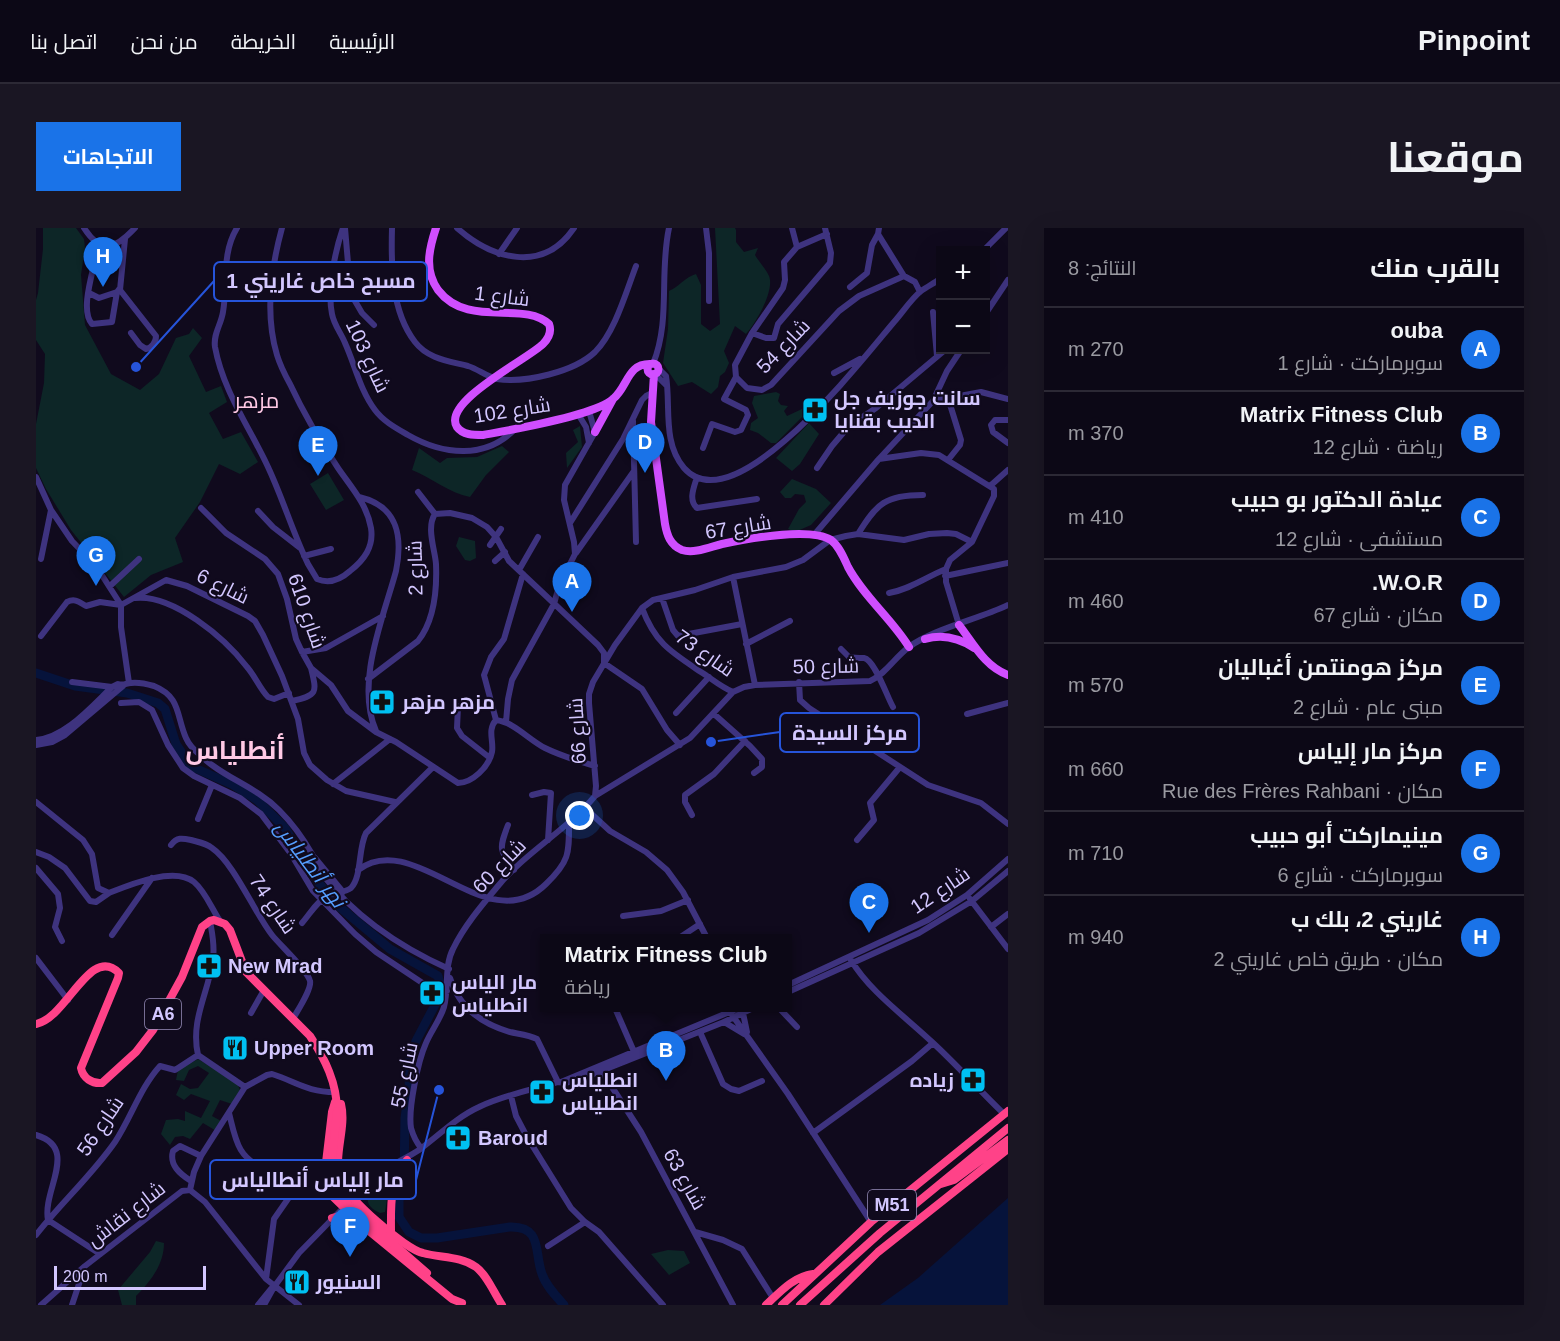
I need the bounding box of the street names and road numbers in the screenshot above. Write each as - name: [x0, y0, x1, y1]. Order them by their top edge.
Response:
- street label: شارع 1: [473, 282, 531, 313]
- street label: شارع 54: [752, 314, 816, 380]
- street label: شارع 103: [339, 316, 394, 397]
- street label: شارع 102: [472, 393, 553, 430]
- street label: شارع 67: [703, 511, 773, 546]
- street label: شارع 2: [404, 540, 429, 596]
- street label: شارع 6: [192, 564, 253, 611]
- street label: شارع 610: [281, 571, 330, 652]
- street label: شارع 73: [670, 625, 739, 684]
- street label: شارع 50: [793, 654, 860, 681]
- street label: شارع 66: [564, 697, 593, 765]
- street label: شارع 60: [468, 834, 532, 900]
- street label: شارع 12: [906, 862, 975, 920]
- street label: شارع 74: [243, 870, 301, 939]
- road number: A6: [145, 999, 181, 1029]
- street label: شارع 55: [386, 1040, 425, 1110]
- street label: شارع 56: [72, 1092, 130, 1161]
- street label: شارع 63: [657, 1145, 711, 1215]
- street label: شارع نقاش: [83, 1177, 171, 1254]
- road number: M51: [868, 1190, 916, 1220]

